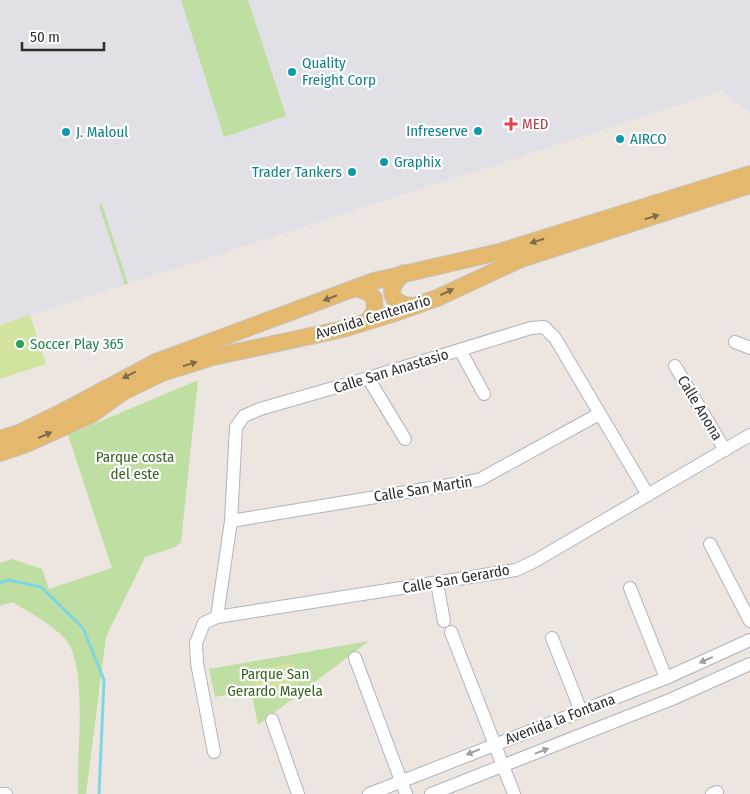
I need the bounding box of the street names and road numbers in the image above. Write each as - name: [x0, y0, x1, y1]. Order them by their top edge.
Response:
- street label: Avenida Centenario: [313, 291, 433, 343]
- street label: Calle San Anastasio: [331, 345, 451, 397]
- street label: Calle Anona: [674, 372, 726, 444]
- street label: Calle San Martin: [372, 472, 474, 506]
- street label: Calle San Gerardo: [401, 561, 511, 597]
- street label: Avenida la Fontana: [502, 690, 618, 748]

